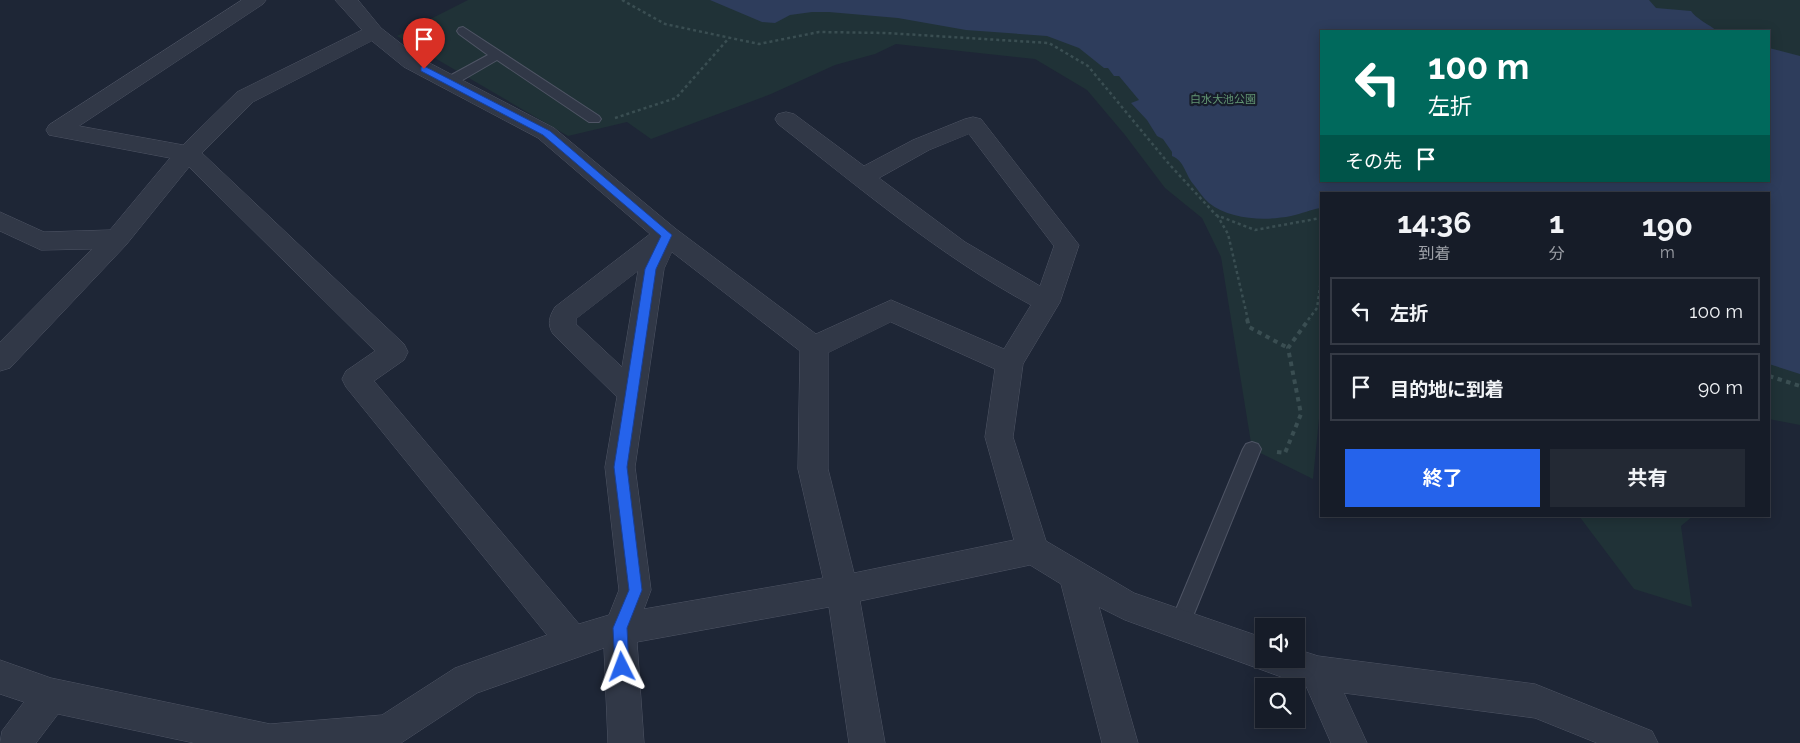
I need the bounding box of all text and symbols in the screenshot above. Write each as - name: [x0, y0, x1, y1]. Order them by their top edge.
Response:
- pin: [403, 18, 445, 69]
- icon: arrive: [410, 25, 438, 53]
- text: 100 m: [1428, 46, 1529, 87]
- icon: left: [1345, 50, 1410, 115]
- park label: 白水大池公園: [1190, 93, 1256, 106]
- text: 左折: [1428, 93, 1472, 119]
- icon: arrive: [1412, 145, 1440, 173]
- text: その先: [1345, 150, 1402, 172]
- text: 14:36: [1397, 205, 1472, 240]
- text: 1: [1549, 205, 1564, 240]
- text: 190: [1642, 208, 1693, 243]
- text: m: [1660, 243, 1675, 262]
- text: 到着: [1418, 244, 1450, 263]
- text: 分: [1549, 244, 1565, 263]
- icon: left: [1347, 297, 1375, 325]
- text: 100 m: [1689, 300, 1743, 322]
- text: 左折: [1390, 302, 1428, 324]
- icon: arrive: [1347, 373, 1375, 401]
- text: 90 m: [1698, 376, 1743, 398]
- text: 目的地に到着: [1390, 378, 1504, 400]
- button: 終了: [1345, 449, 1540, 507]
- button: 共有: [1550, 449, 1745, 507]
- map controls: [1255, 618, 1305, 728]
- button: sound: [1255, 618, 1305, 668]
- position arrow: [595, 640, 647, 692]
- button: search: [1255, 678, 1305, 728]

